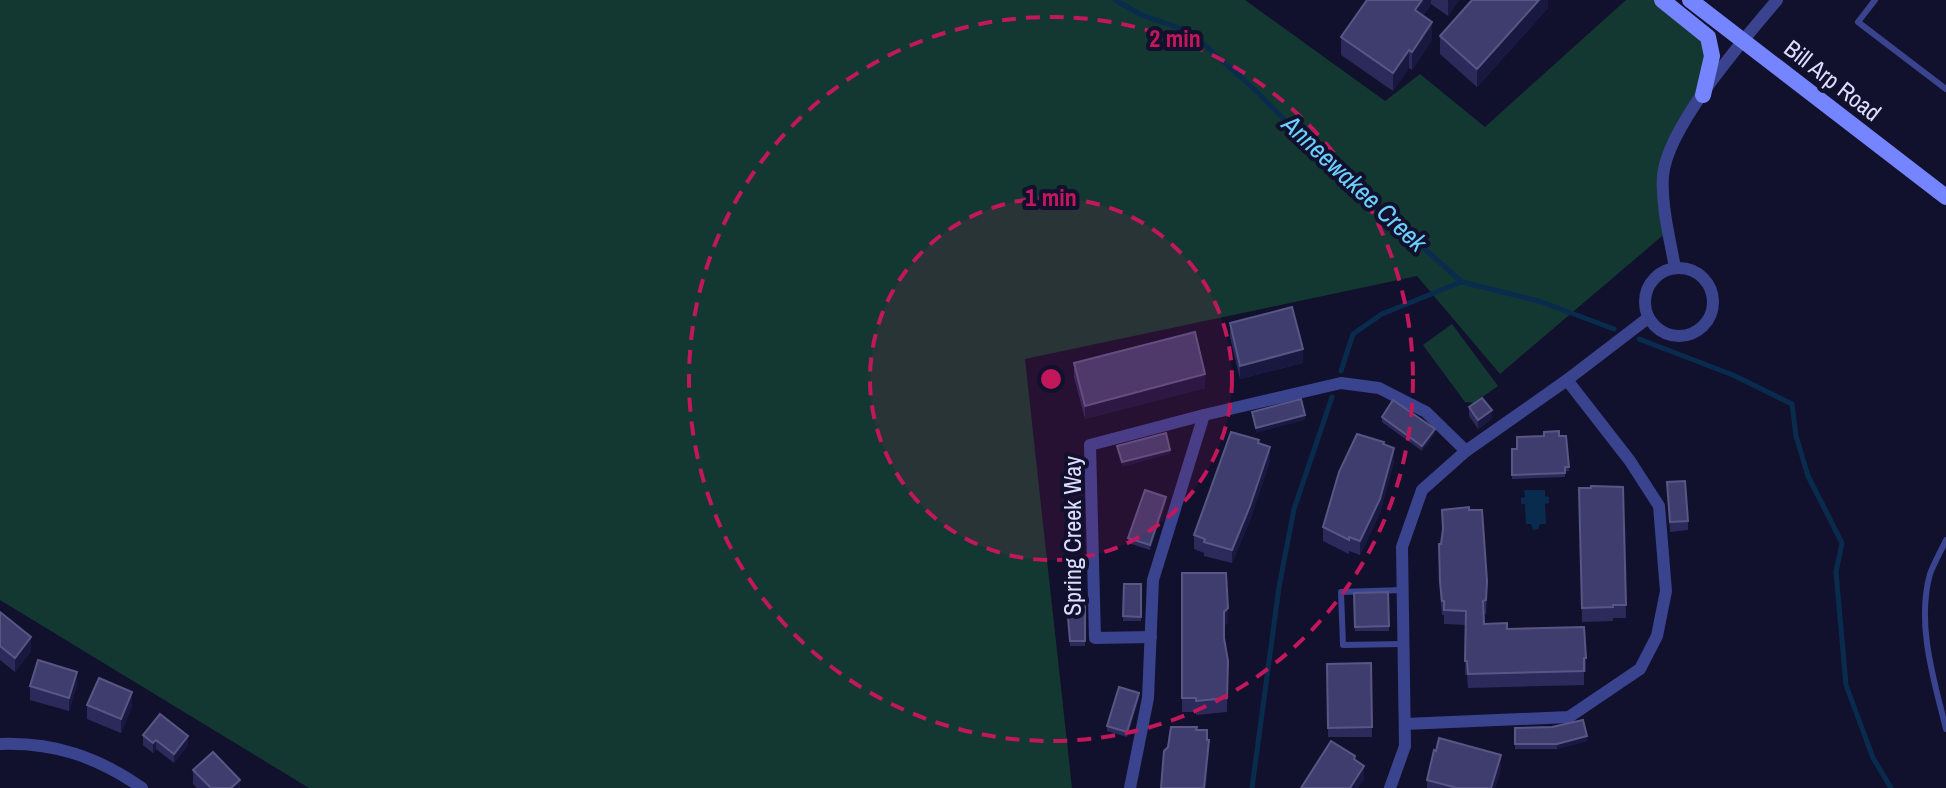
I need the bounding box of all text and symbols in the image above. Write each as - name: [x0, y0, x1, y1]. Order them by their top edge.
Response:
- text: 2 min: [1149, 22, 1201, 54]
- street label: Bill Arp Road: [1778, 32, 1888, 128]
- water label: Anneewakee Creek: [1274, 106, 1436, 260]
- text: 1 min: [1025, 181, 1077, 213]
- centre of rings: [1037, 365, 1065, 393]
- street label: Spring Creek Way: [1056, 456, 1088, 616]

